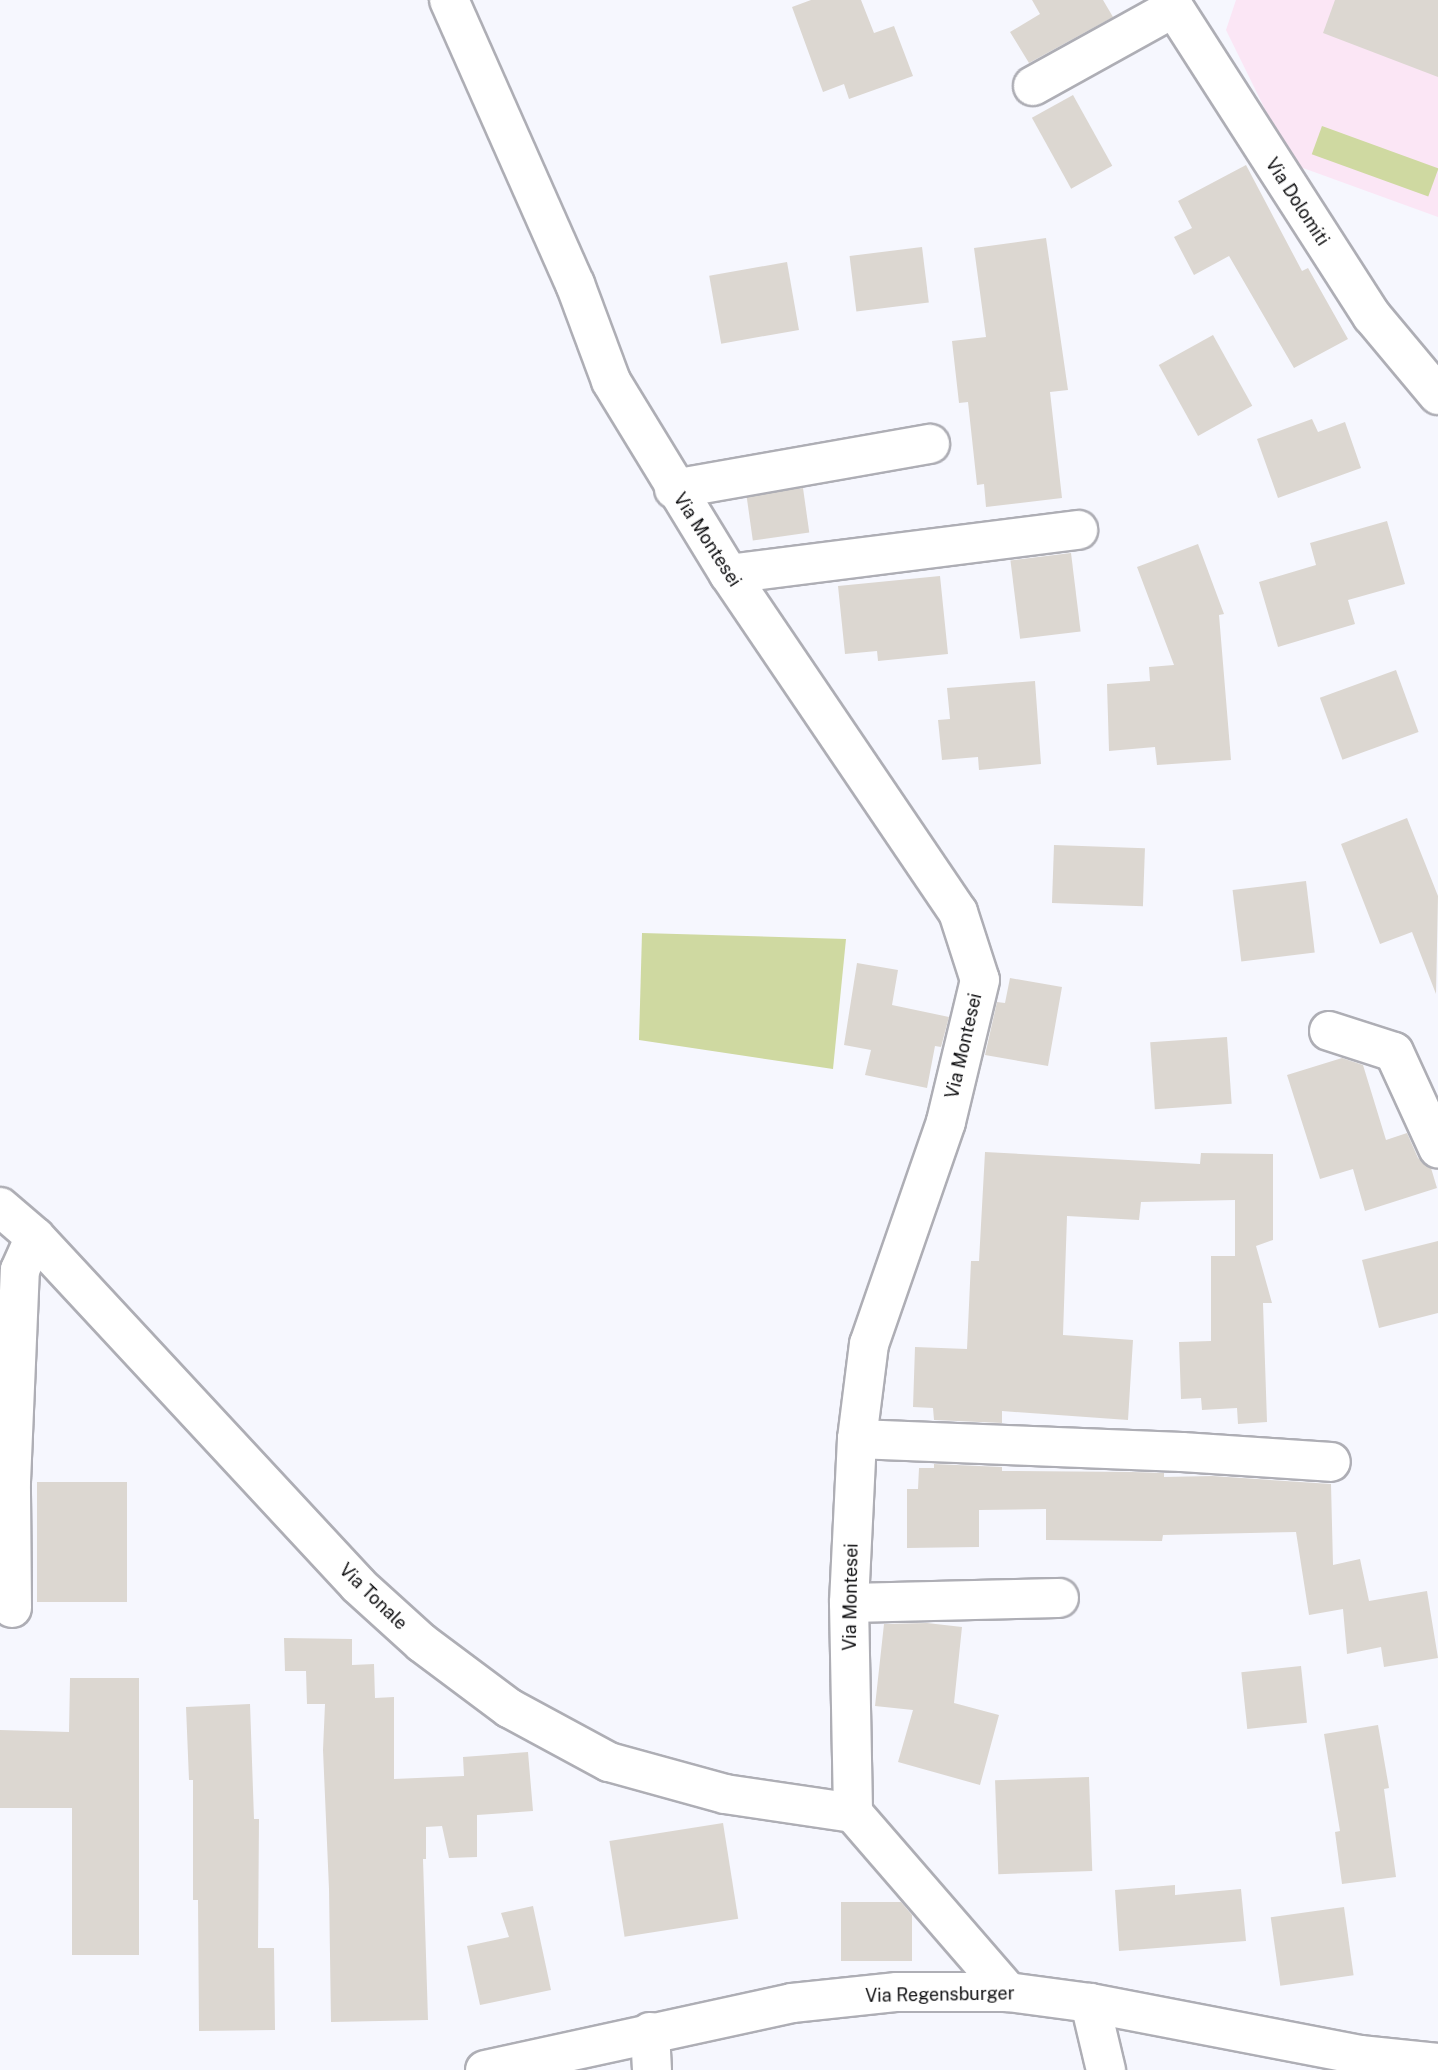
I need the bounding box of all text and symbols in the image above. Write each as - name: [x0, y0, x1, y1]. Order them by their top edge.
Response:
- street label: Via Dolomiti: [1261, 154, 1333, 250]
- street label: Via Montesei: [669, 489, 745, 591]
- street label: Via Montesei: [941, 991, 987, 1101]
- street label: Via Montesei: [839, 1543, 863, 1651]
- street label: Via Tonale: [335, 1559, 411, 1635]
- street label: Via Regensburger: [865, 1983, 1015, 2007]

